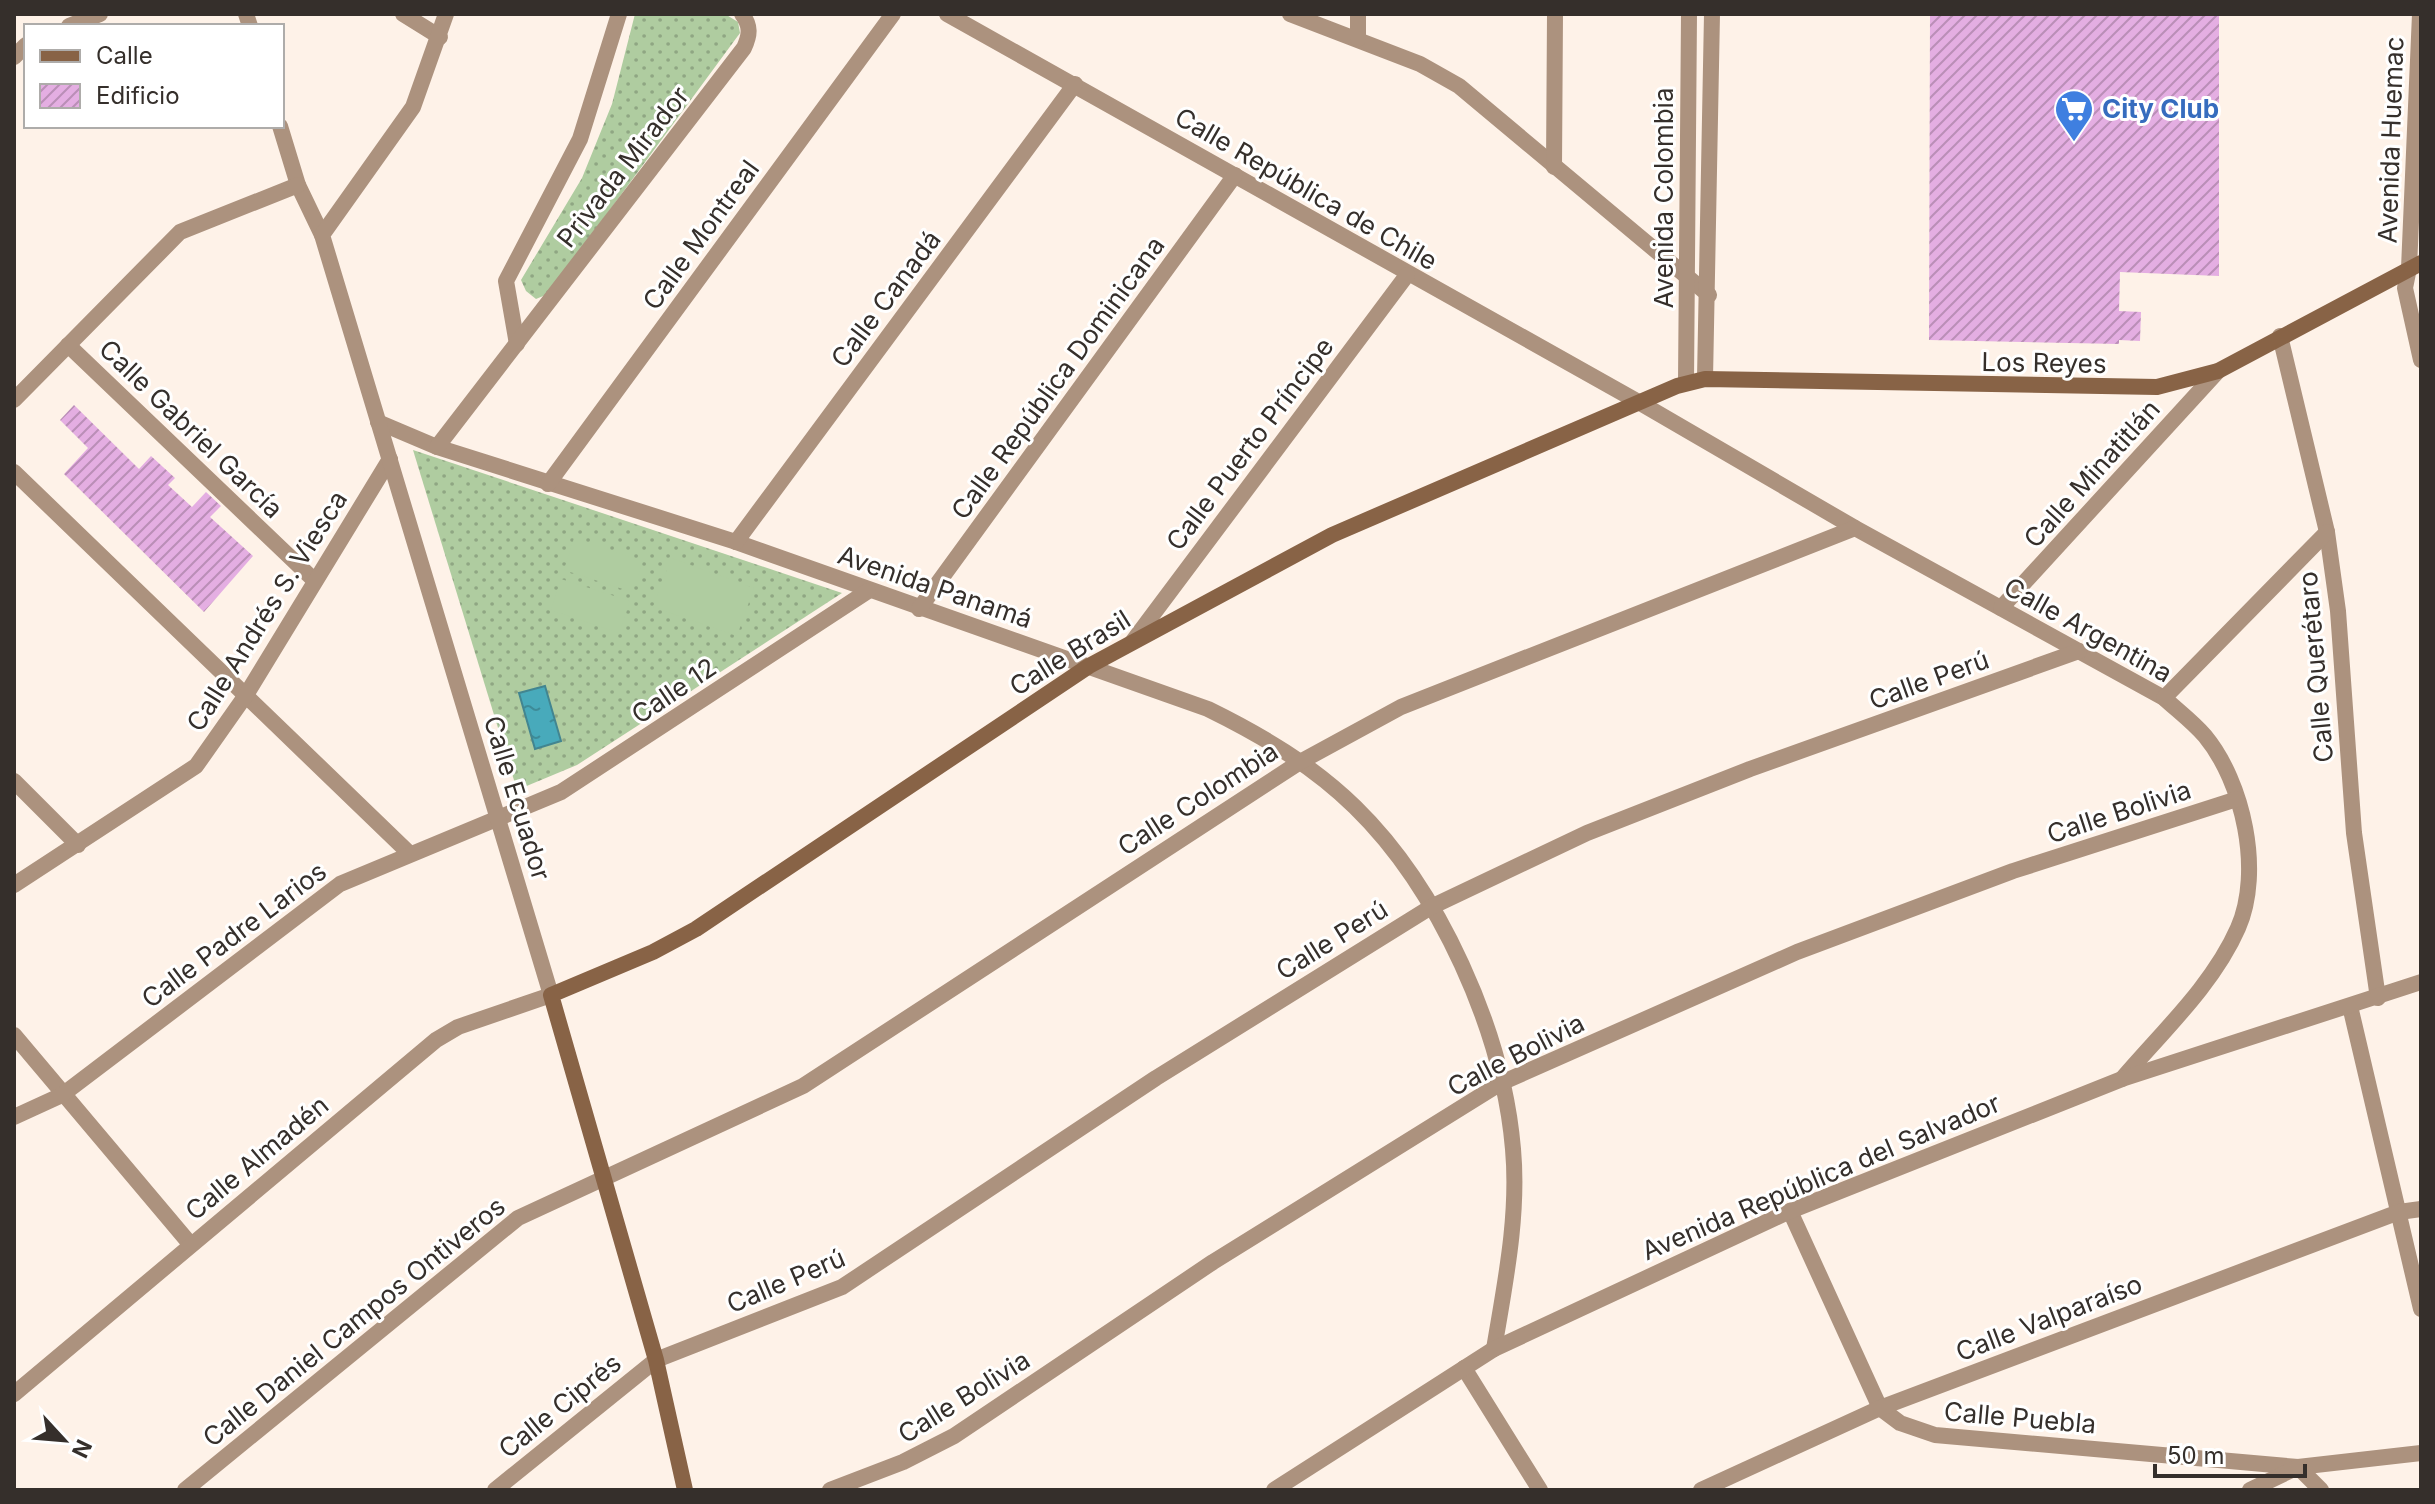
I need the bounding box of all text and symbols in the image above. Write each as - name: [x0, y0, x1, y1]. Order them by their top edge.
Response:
- legend: [24, 24, 284, 128]
- street label: Avenida Huemac: [2371, 36, 2410, 244]
- text: Calle: [96, 41, 153, 70]
- street label: Privada Mirador: [550, 80, 695, 253]
- text: Edificio: [96, 81, 180, 110]
- street label: Avenida Colombia: [1648, 88, 1679, 309]
- supermarket icon: City Club: [2053, 88, 2095, 143]
- place label: City Club: [2102, 93, 2219, 124]
- street label: Calle República de Chile: [1170, 101, 1443, 276]
- street label: Calle Montreal: [636, 154, 765, 316]
- street label: Calle Canadá: [824, 224, 947, 373]
- street label: Calle República Dominicana: [945, 230, 1171, 525]
- street label: Calle Puerto Príncipe: [1160, 331, 1340, 556]
- street label: Calle Gabriel García: [93, 333, 289, 524]
- street label: Los Reyes: [1981, 346, 2107, 379]
- street label: Calle Minatitlán: [2017, 393, 2166, 554]
- street label: Calle Andrés S. Viesca: [180, 485, 353, 737]
- street label: Avenida Panamá: [834, 539, 1036, 634]
- street label: Calle Querétaro: [2292, 570, 2339, 764]
- street label: Calle Argentina: [1999, 571, 2178, 688]
- street label: Calle Brasil: [1004, 603, 1136, 702]
- street label: Calle Perú: [1865, 644, 1993, 716]
- street label: Calle 12: [626, 651, 722, 730]
- street label: Calle Ecuador: [478, 712, 557, 884]
- street label: Calle Colombia: [1112, 735, 1284, 862]
- street label: Calle Bolivia: [2043, 774, 2195, 849]
- street label: Calle Padre Larios: [135, 855, 332, 1014]
- street label: Calle Perú: [1270, 893, 1393, 986]
- street label: Calle Bolivia: [1442, 1007, 1589, 1102]
- street label: Avenida República del Salvador: [1637, 1087, 2005, 1266]
- street label: Calle Almadén: [179, 1089, 334, 1226]
- street label: Calle Daniel Campos Ontiveros: [197, 1190, 511, 1453]
- street label: Calle Perú: [722, 1242, 850, 1319]
- street label: Calle Valparaíso: [1951, 1268, 2146, 1367]
- street label: Calle Bolivia: [892, 1344, 1035, 1449]
- street label: Calle Ciprés: [492, 1347, 627, 1464]
- street label: Calle Puebla: [1943, 1395, 2097, 1440]
- north arrow: [24, 1400, 104, 1480]
- scale bar: [2155, 1428, 2305, 1478]
- text: N: [67, 1436, 97, 1462]
- text: 50 m: [2167, 1441, 2225, 1470]

